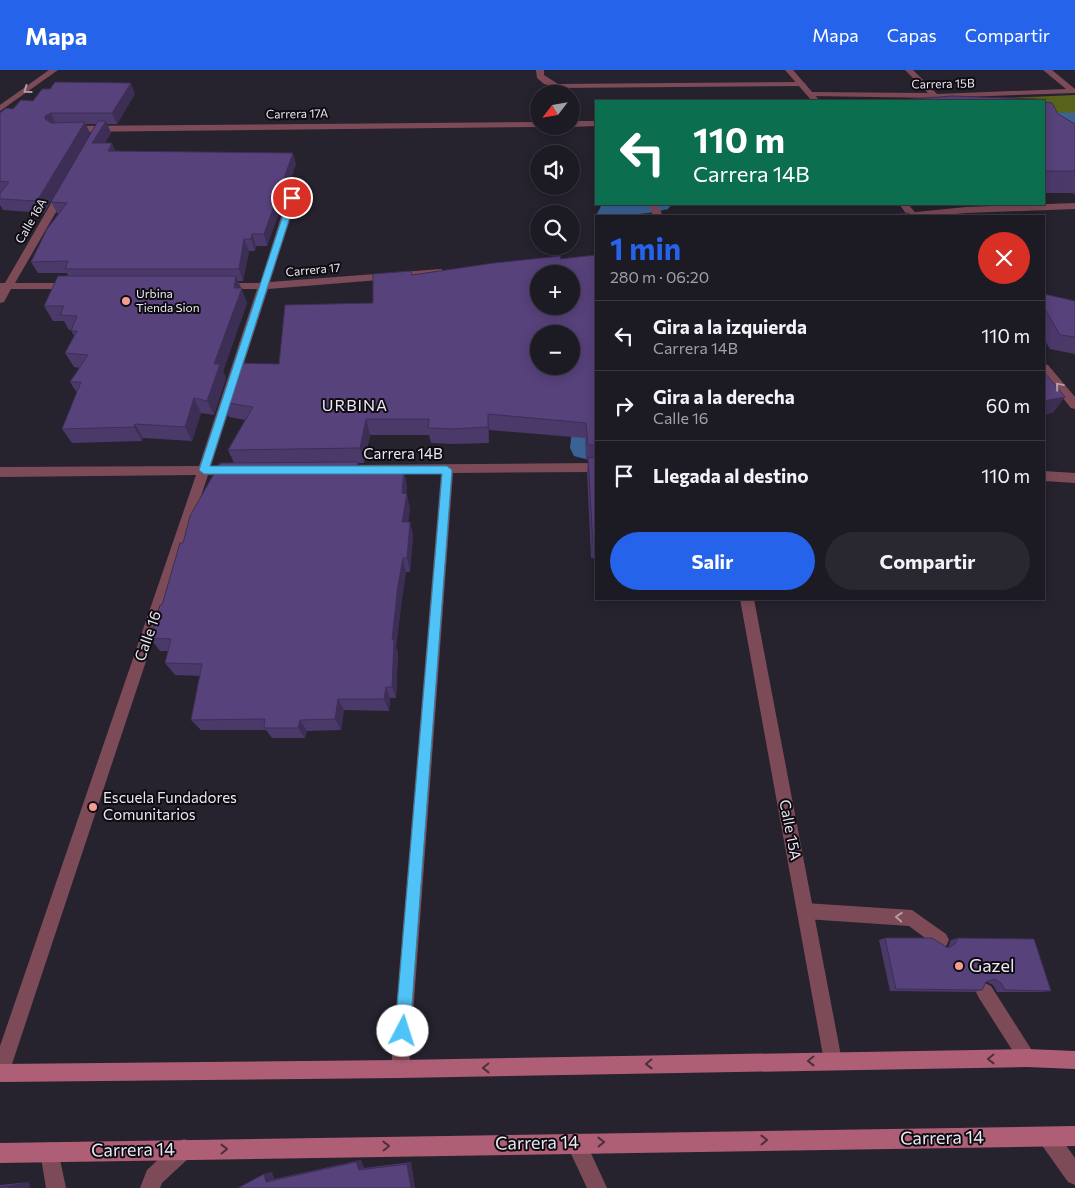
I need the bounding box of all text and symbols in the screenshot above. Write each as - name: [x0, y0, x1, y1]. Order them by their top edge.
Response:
- text: Mapa: [25, 21, 87, 50]
- text: Mapa: [812, 24, 859, 46]
- text: Capas: [887, 24, 937, 46]
- text: Compartir: [965, 24, 1050, 46]
- street label: Carrera 15B: [911, 75, 975, 91]
- one-way arrow: [24, 84, 33, 92]
- north arrow: [530, 85, 580, 135]
- map controls: [530, 85, 580, 375]
- street label: Carrera 17A: [266, 105, 328, 121]
- text: 110 m: [693, 117, 785, 160]
- icon: left: [610, 120, 675, 185]
- button: sound: [530, 145, 580, 195]
- text: Carrera 14B: [693, 160, 809, 187]
- pin: [271, 177, 313, 219]
- icon: arrive: [278, 184, 306, 212]
- street label: Calle 16A: [12, 195, 49, 246]
- button: search: [530, 205, 580, 255]
- text: 1 min: [610, 229, 681, 266]
- button: close: [978, 232, 1030, 284]
- street label: Carrera 17: [285, 260, 341, 278]
- button: +: [530, 265, 580, 315]
- text: 280 m · 06:20: [610, 267, 709, 286]
- place label: Urbina Tienda Sion: [136, 286, 200, 314]
- marker: Urbina Tienda Sion: [120, 295, 132, 307]
- text: Gira a la izquierda: [653, 315, 807, 338]
- icon: left: [610, 322, 638, 350]
- text: 110 m: [981, 324, 1030, 347]
- button: −: [530, 325, 580, 375]
- text: Carrera 14B: [653, 338, 738, 357]
- one-way arrow: [1057, 383, 1065, 392]
- text: Gira a la derecha: [653, 385, 795, 408]
- icon: right: [610, 392, 638, 420]
- text: 60 m: [986, 394, 1030, 417]
- district label: URBINA: [322, 395, 388, 414]
- text: Calle 16: [653, 408, 709, 427]
- street label: Carrera 14B: [363, 444, 443, 462]
- icon: arrive: [610, 462, 638, 490]
- text: Llegada al destino: [653, 464, 809, 487]
- text: 110 m: [981, 464, 1030, 487]
- button: Salir: [610, 532, 815, 590]
- button: Compartir: [825, 532, 1030, 590]
- street label: Calle 16: [130, 608, 164, 663]
- place label: Escuela Fundadores Comunitarios: [103, 788, 237, 823]
- street label: Calle 15A: [776, 798, 806, 862]
- marker: Escuela Fundadores Comunitarios: [87, 801, 99, 813]
- one-way arrow: [895, 912, 903, 923]
- place label: Gazel: [969, 954, 1015, 976]
- marker: Gazel: [953, 960, 965, 972]
- position arrow: [376, 1004, 428, 1056]
- one-way arrow: [987, 1054, 995, 1064]
- one-way arrow: [807, 1056, 815, 1066]
- one-way arrow: [645, 1059, 653, 1070]
- one-way arrow: [482, 1062, 490, 1073]
- street label: Carrera 14: [900, 1125, 984, 1149]
- street label: Carrera 14: [495, 1130, 579, 1154]
- one-way arrow: [760, 1135, 768, 1145]
- street label: Carrera 14: [91, 1137, 175, 1161]
- one-way arrow: [598, 1137, 605, 1147]
- one-way arrow: [382, 1141, 390, 1151]
- one-way arrow: [220, 1143, 228, 1154]

